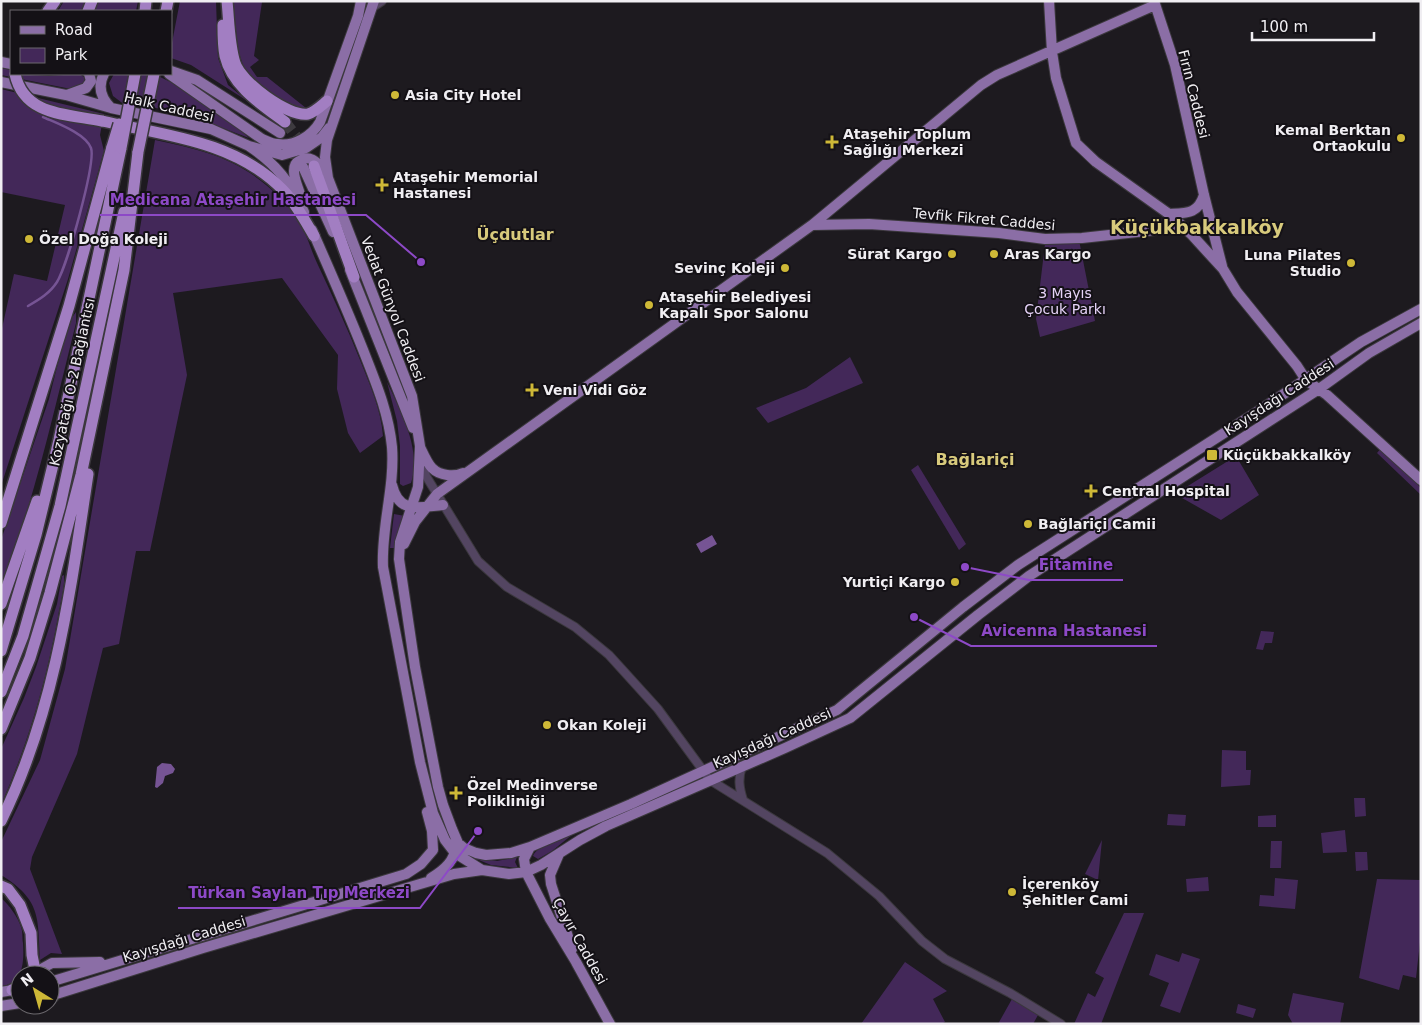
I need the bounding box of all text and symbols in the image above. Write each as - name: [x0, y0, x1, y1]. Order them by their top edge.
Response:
- legend: [10, 10, 172, 75]
- scale bar: [1252, 10, 1374, 42]
- text: 100 m: [1260, 18, 1308, 36]
- text: Road: [55, 21, 93, 39]
- text: Park: [55, 46, 88, 64]
- street label: Fırın Caddesi: [1175, 48, 1213, 140]
- place label: Asia City Hotel: [405, 87, 521, 103]
- street label: Halk Caddesi: [123, 89, 215, 125]
- marker: Asia City Hotel: [389, 89, 401, 101]
- place label: Kemal Berktan Ortaokulu: [1275, 122, 1391, 154]
- place label: Ataşehir Toplum Sağlığı Merkezi: [843, 126, 971, 158]
- marker: Kemal Berktan Ortaokulu: [1395, 132, 1407, 144]
- marker: Ataşehir Toplum Sağlığı Merkezi: [825, 135, 839, 149]
- place label: Ataşehir Memorial Hastanesi: [393, 169, 538, 201]
- marker: Ataşehir Memorial Hastanesi: [375, 178, 389, 192]
- callout: Medicana Ataşehir Hastanesi: [100, 185, 366, 215]
- text: Medicana Ataşehir Hastanesi: [110, 191, 356, 209]
- street label: Tevfik Fikret Caddesi: [911, 205, 1056, 233]
- district label: Küçükbakkalköy: [1110, 216, 1285, 238]
- district label: Üçdutlar: [476, 225, 554, 244]
- place label: Özel Doğa Koleji: [39, 230, 168, 247]
- marker: Özel Doğa Koleji: [23, 233, 35, 245]
- street label: Vedat Günyol Caddesi: [358, 234, 428, 384]
- place label: Sürat Kargo: [847, 246, 942, 262]
- place label: Aras Kargo: [1004, 246, 1092, 262]
- place label: Luna Pilates Studio: [1244, 247, 1341, 279]
- marker: Sürat Kargo: [946, 248, 958, 260]
- marker: Aras Kargo: [988, 248, 1000, 260]
- marker: Luna Pilates Studio: [1345, 257, 1357, 269]
- place label: Sevinç Koleji: [674, 260, 775, 276]
- marker: Sevinç Koleji: [779, 262, 791, 274]
- park label: 3 Mayıs Çocuk Parkı: [1024, 285, 1106, 317]
- place label: Ataşehir Belediyesi Kapalı Spor Salonu: [659, 289, 811, 321]
- street label: Kozyatağı O-2 Bağlantısı: [46, 297, 98, 467]
- marker: Ataşehir Belediyesi Kapalı Spor Salonu: [643, 299, 655, 311]
- street label: Kayışdağı Caddesi: [1221, 356, 1337, 438]
- place label: Veni Vidi Göz: [543, 382, 647, 398]
- marker: Veni Vidi Göz: [525, 383, 539, 397]
- place label: Küçükbakkalköy: [1223, 447, 1351, 463]
- marker: Küçükbakkalköy: [1205, 448, 1219, 462]
- district label: Bağlariçi: [935, 450, 1015, 469]
- place label: Central Hospital: [1102, 483, 1230, 499]
- marker: Central Hospital: [1084, 484, 1098, 498]
- place label: Bağlariçi Camii: [1038, 516, 1156, 532]
- marker: Bağlariçi Camii: [1022, 518, 1034, 530]
- callout: Fitamine: [1029, 550, 1123, 580]
- text: Fitamine: [1039, 556, 1113, 574]
- place label: Yurtiçi Kargo: [842, 574, 945, 590]
- marker: Yurtiçi Kargo: [949, 576, 961, 588]
- callout: Avicenna Hastanesi: [971, 616, 1157, 646]
- text: Avicenna Hastanesi: [981, 622, 1147, 640]
- street label: Kayışdağı Caddesi: [710, 705, 834, 771]
- place label: Okan Koleji: [557, 717, 647, 733]
- marker: Okan Koleji: [541, 719, 553, 731]
- place label: Özel Medinverse Polikliniği: [467, 776, 598, 809]
- marker: Özel Medinverse Polikliniği: [449, 786, 463, 800]
- place label: İçerenköy Şehitler Cami: [1022, 876, 1128, 908]
- callout: Türkan Saylan Tıp Merkezi: [178, 878, 420, 908]
- text: Türkan Saylan Tıp Merkezi: [188, 884, 410, 902]
- marker: İçerenköy Şehitler Cami: [1006, 886, 1018, 898]
- street label: Çayır Caddesi: [550, 895, 610, 987]
- street label: Kayışdağı Caddesi: [121, 913, 247, 965]
- north arrow: [10, 965, 60, 1015]
- text: N: [18, 970, 37, 990]

